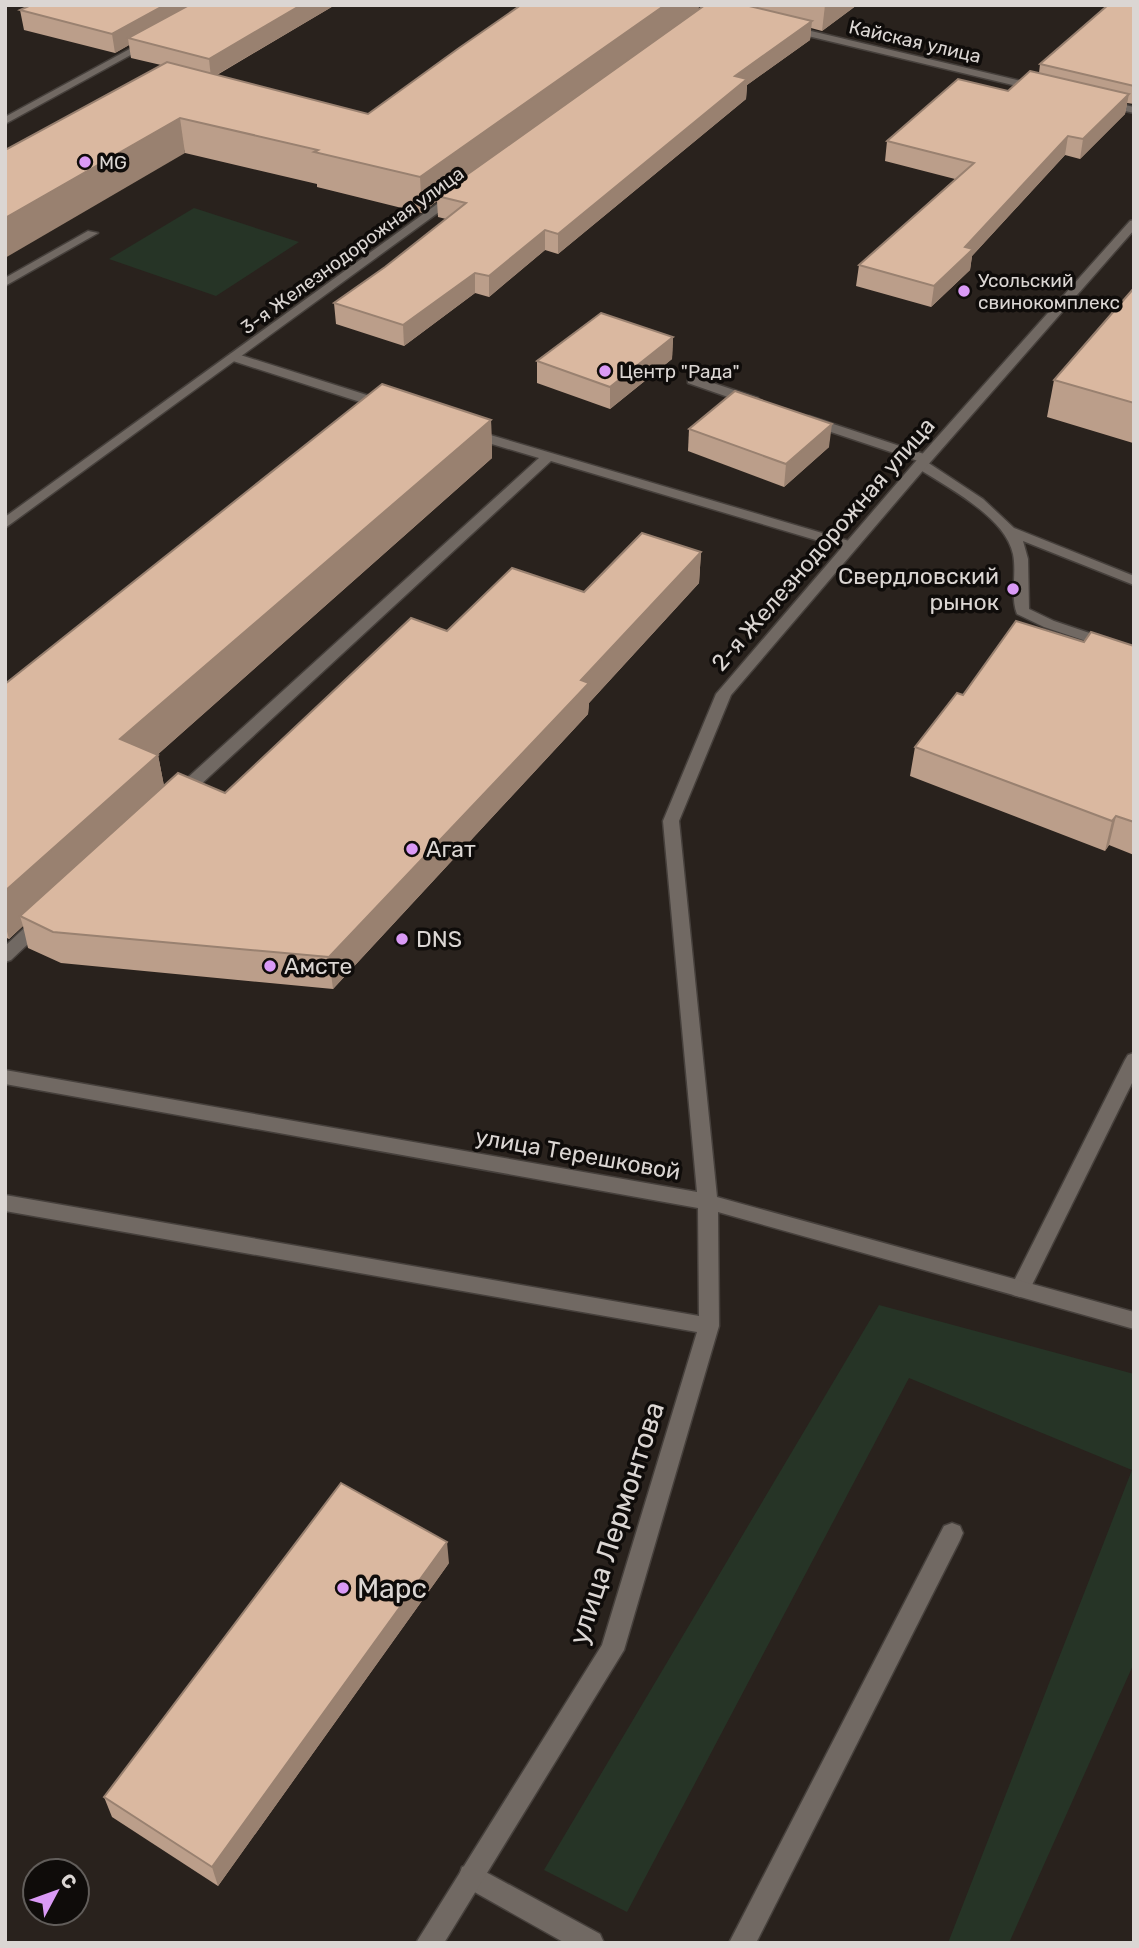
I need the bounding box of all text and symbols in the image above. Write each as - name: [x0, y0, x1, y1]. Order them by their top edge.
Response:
- street label: Кайская улица: [847, 15, 983, 68]
- place label: MG: [99, 151, 127, 174]
- marker: MG: [77, 154, 93, 170]
- street label: 3-я Железнодорожная улица: [236, 162, 468, 339]
- place label: Усольский свинокомплекс: [978, 269, 1120, 314]
- marker: Усольский свинокомплекс: [956, 283, 972, 299]
- place label: Центр "Рада": [619, 360, 740, 383]
- marker: Центр "Рада": [597, 363, 613, 379]
- street label: 2-я Железнодорожная улица: [705, 412, 941, 676]
- place label: Свердловский рынок: [838, 562, 999, 616]
- marker: Свердловский рынок: [1005, 581, 1021, 597]
- place label: Агат: [426, 835, 476, 863]
- marker: Агат: [404, 841, 420, 857]
- place label: DNS: [416, 925, 462, 953]
- marker: DNS: [394, 931, 410, 947]
- place label: Амсте: [284, 952, 352, 980]
- marker: Амсте: [262, 958, 278, 974]
- street label: улица Терешковой: [473, 1122, 683, 1186]
- street label: улица Лермонтова: [562, 1398, 671, 1649]
- place label: Марс: [357, 1572, 427, 1605]
- marker: Марс: [335, 1580, 351, 1596]
- north arrow: [21, 1857, 91, 1927]
- text: С: [55, 1869, 82, 1894]

